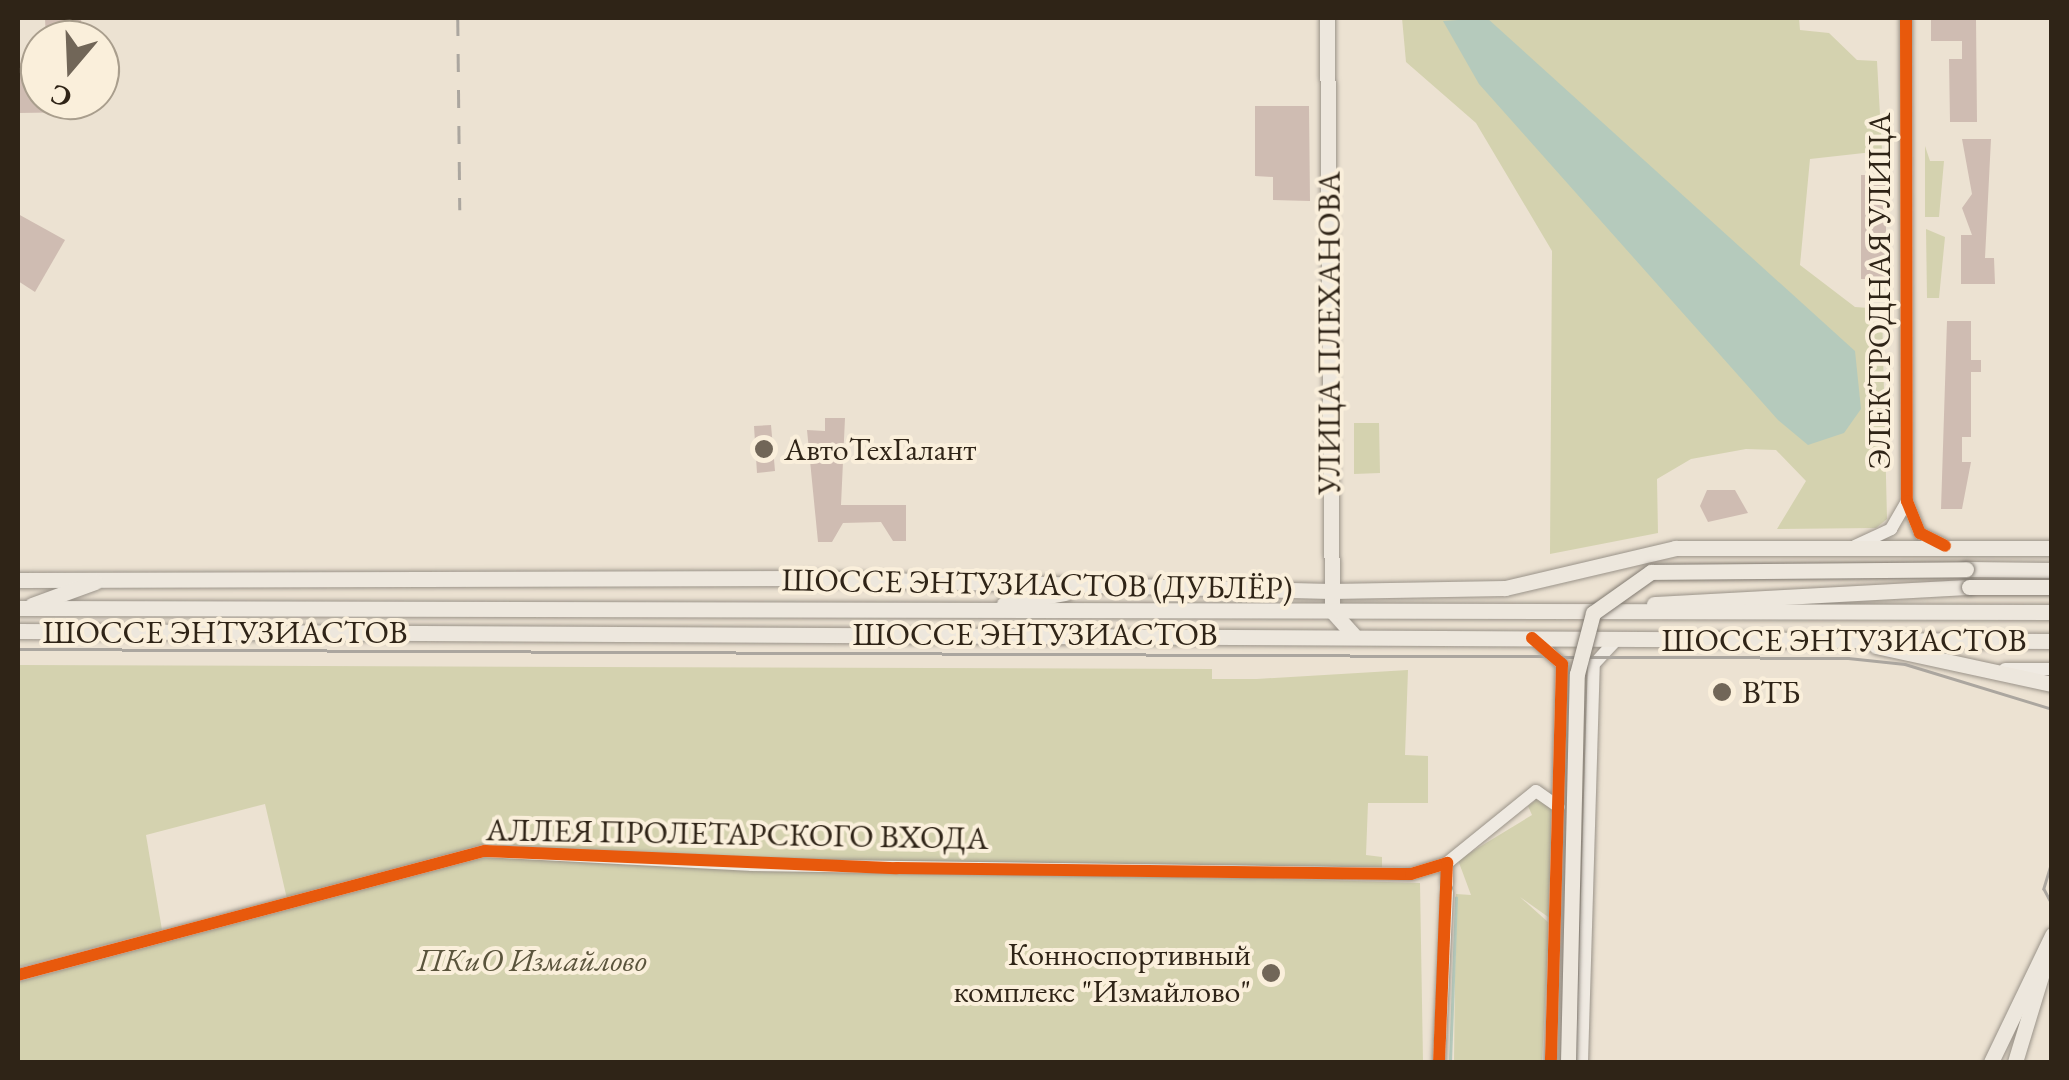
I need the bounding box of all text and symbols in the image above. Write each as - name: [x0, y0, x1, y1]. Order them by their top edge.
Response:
- north arrow: [20, 20, 120, 120]
- text: С: [46, 76, 76, 117]
- street label: ЭЛЕКТРОДНАЯ УЛИЦА: [1860, 113, 1898, 469]
- street label: УЛИЦА ПЛЕХАНОВА: [1310, 171, 1348, 495]
- place label: АвтоТехГалант: [784, 430, 976, 468]
- marker: АвтоТехГалант: [753, 438, 775, 460]
- street label: ШОССЕ ЭНТУЗИАСТОВ (ДУБЛЁР): [781, 560, 1293, 608]
- street label: ШОССЕ ЭНТУЗИАСТОВ: [42, 613, 408, 651]
- street label: ШОССЕ ЭНТУЗИАСТОВ: [852, 615, 1218, 653]
- street label: ШОССЕ ЭНТУЗИАСТОВ: [1661, 621, 2027, 659]
- place label: ВТБ: [1742, 673, 1800, 711]
- marker: ВТБ: [1711, 681, 1733, 703]
- street label: АЛЛЕЯ ПРОЛЕТАРСКОГО ВХОДА: [485, 810, 989, 858]
- place label: Конноспортивный комплекс "Измайлово": [953, 936, 1251, 1011]
- park label: ПКиО Измайлово: [417, 941, 647, 979]
- marker: Конноспортивный комплекс "Измайлово": [1260, 962, 1282, 984]

